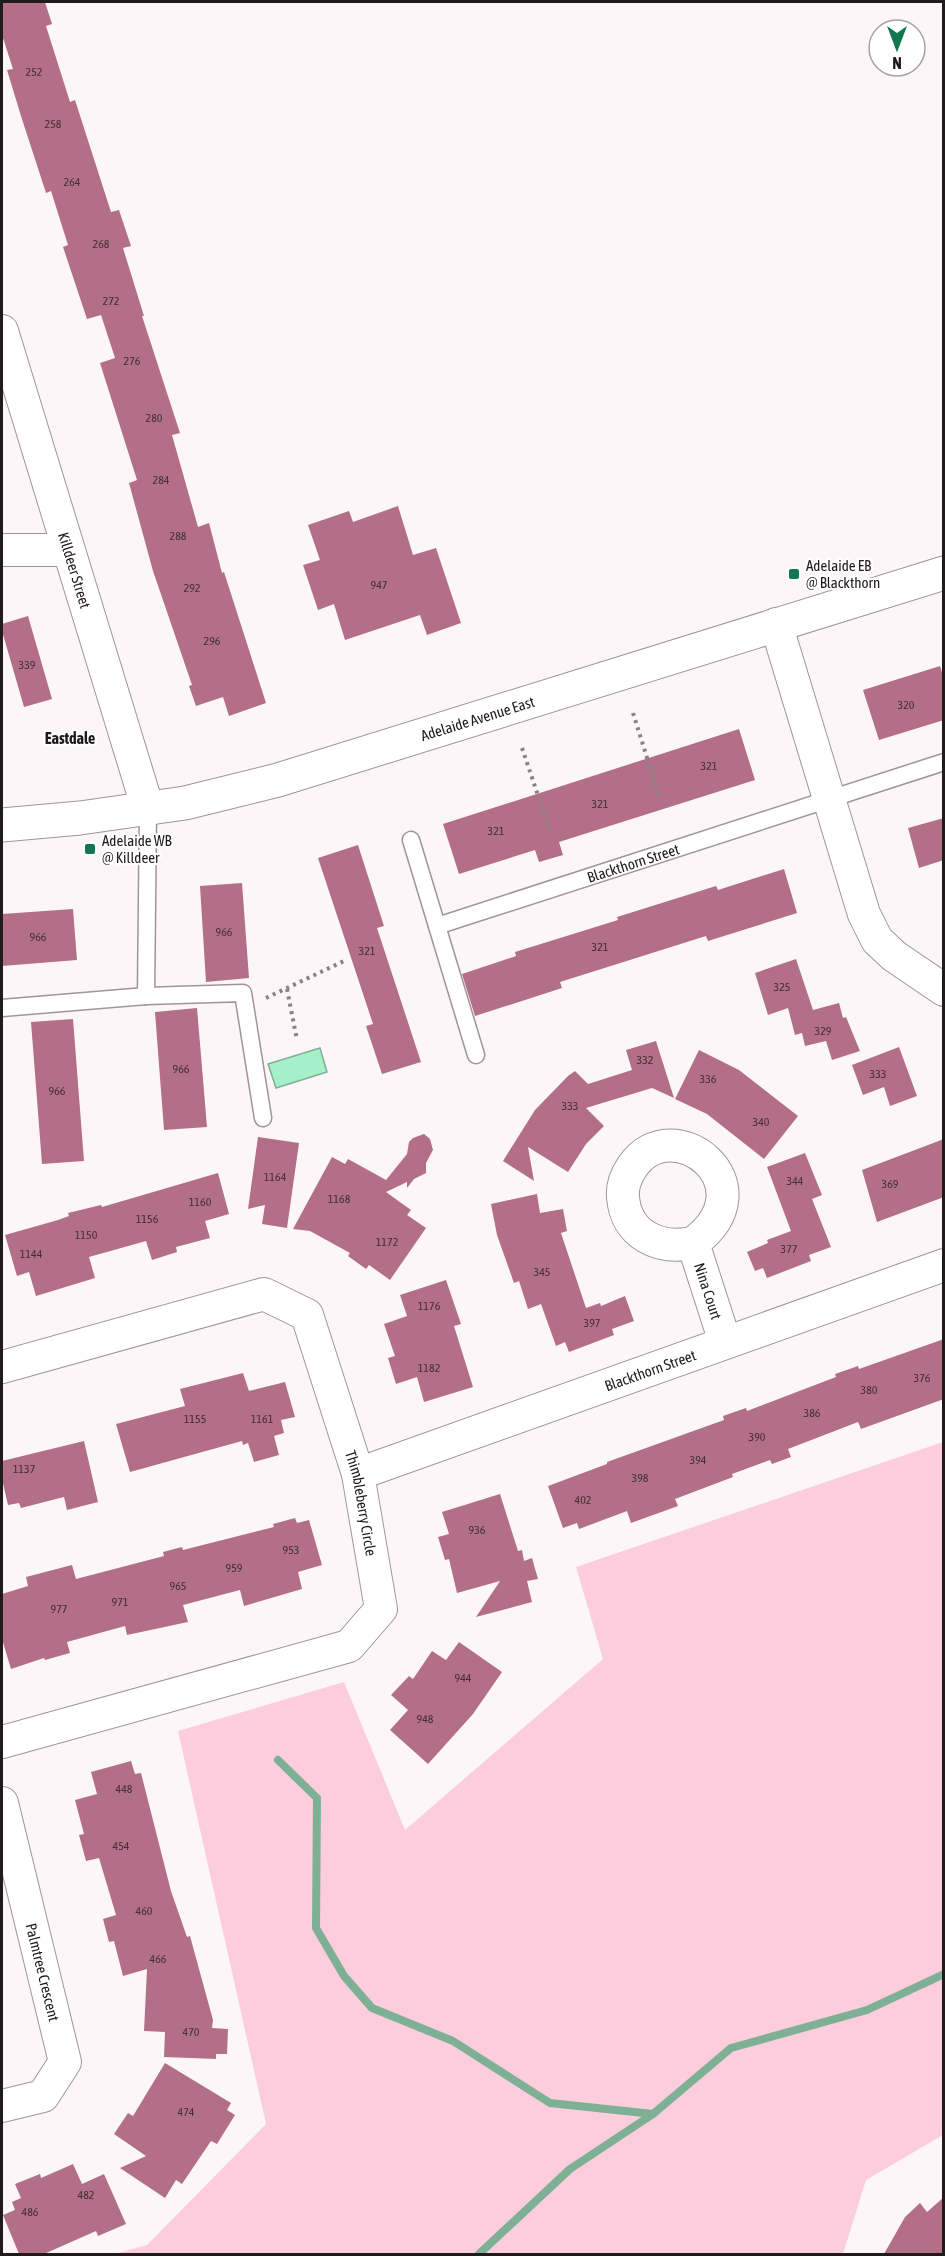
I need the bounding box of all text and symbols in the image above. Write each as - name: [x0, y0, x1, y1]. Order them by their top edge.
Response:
- north arrow: [867, 18, 927, 78]
- text: N: [892, 54, 902, 72]
- house number: 252: [26, 65, 42, 79]
- house number: 258: [45, 117, 62, 131]
- house number: 264: [64, 175, 81, 189]
- house number: 268: [93, 237, 110, 251]
- house number: 272: [103, 294, 119, 308]
- house number: 276: [124, 354, 141, 368]
- house number: 280: [146, 411, 163, 425]
- house number: 284: [153, 473, 170, 487]
- house number: 288: [170, 529, 187, 543]
- street label: Killdeer Street: [55, 530, 95, 610]
- place label: Adelaide EB @ Blackthorn: [806, 557, 880, 591]
- marker: Adelaide EB @ Blackthorn: [787, 567, 801, 581]
- house number: 947: [371, 578, 388, 592]
- house number: 292: [184, 581, 200, 595]
- house number: 296: [204, 634, 221, 648]
- house number: 339: [19, 658, 36, 672]
- street label: Adelaide Avenue East: [418, 692, 536, 744]
- house number: 320: [898, 698, 915, 712]
- district label: Eastdale: [45, 729, 95, 747]
- house number: 321: [701, 759, 718, 773]
- house number: 321: [592, 797, 609, 811]
- house number: 321: [488, 824, 505, 838]
- place label: Adelaide WB @ Killdeer: [102, 832, 172, 866]
- street label: Blackthorn Street: [585, 840, 681, 885]
- marker: Adelaide WB @ Killdeer: [83, 842, 97, 856]
- house number: 966: [216, 925, 233, 939]
- house number: 966: [30, 930, 47, 944]
- house number: 321: [592, 940, 609, 954]
- house number: 321: [359, 944, 376, 958]
- house number: 325: [774, 980, 790, 994]
- house number: 329: [815, 1024, 832, 1038]
- house number: 332: [637, 1053, 653, 1067]
- house number: 966: [173, 1062, 190, 1076]
- house number: 333: [870, 1067, 886, 1081]
- house number: 336: [700, 1072, 717, 1086]
- house number: 966: [49, 1084, 66, 1098]
- house number: 333: [562, 1099, 578, 1113]
- house number: 340: [753, 1115, 770, 1129]
- house number: 1164: [264, 1170, 287, 1184]
- house number: 344: [787, 1174, 804, 1188]
- house number: 369: [882, 1177, 899, 1191]
- house number: 1168: [328, 1192, 351, 1206]
- house number: 1160: [189, 1195, 212, 1209]
- house number: 1156: [136, 1212, 159, 1226]
- house number: 1150: [75, 1228, 98, 1242]
- house number: 1172: [376, 1235, 398, 1249]
- house number: 377: [781, 1242, 798, 1256]
- house number: 1144: [20, 1247, 43, 1261]
- street label: Nina Court: [691, 1261, 726, 1321]
- house number: 345: [534, 1265, 550, 1279]
- house number: 1176: [418, 1299, 441, 1313]
- house number: 397: [584, 1316, 601, 1330]
- street label: Blackthorn Street: [602, 1346, 698, 1394]
- house number: 1182: [418, 1361, 440, 1375]
- house number: 376: [914, 1371, 931, 1385]
- house number: 380: [861, 1383, 878, 1397]
- house number: 386: [804, 1406, 821, 1420]
- house number: 1155: [184, 1412, 206, 1426]
- house number: 1161: [251, 1412, 274, 1426]
- house number: 390: [749, 1430, 766, 1444]
- street label: Thimbleberry Circle: [342, 1448, 380, 1557]
- house number: 394: [690, 1453, 707, 1467]
- house number: 1137: [13, 1462, 36, 1476]
- house number: 398: [632, 1471, 649, 1485]
- house number: 402: [575, 1493, 591, 1507]
- house number: 936: [469, 1523, 486, 1537]
- house number: 953: [283, 1543, 299, 1557]
- house number: 959: [226, 1561, 243, 1575]
- house number: 965: [170, 1579, 186, 1593]
- house number: 971: [112, 1595, 129, 1609]
- house number: 977: [51, 1602, 68, 1616]
- house number: 944: [455, 1671, 472, 1685]
- house number: 948: [417, 1712, 434, 1726]
- house number: 448: [116, 1782, 133, 1796]
- house number: 454: [113, 1839, 130, 1853]
- house number: 460: [136, 1904, 153, 1918]
- street label: Palmtree Crescent: [23, 1921, 63, 2023]
- house number: 466: [150, 1952, 167, 1966]
- house number: 470: [183, 2025, 200, 2039]
- house number: 474: [178, 2105, 195, 2119]
- house number: 482: [78, 2188, 94, 2202]
- house number: 486: [22, 2205, 39, 2219]

